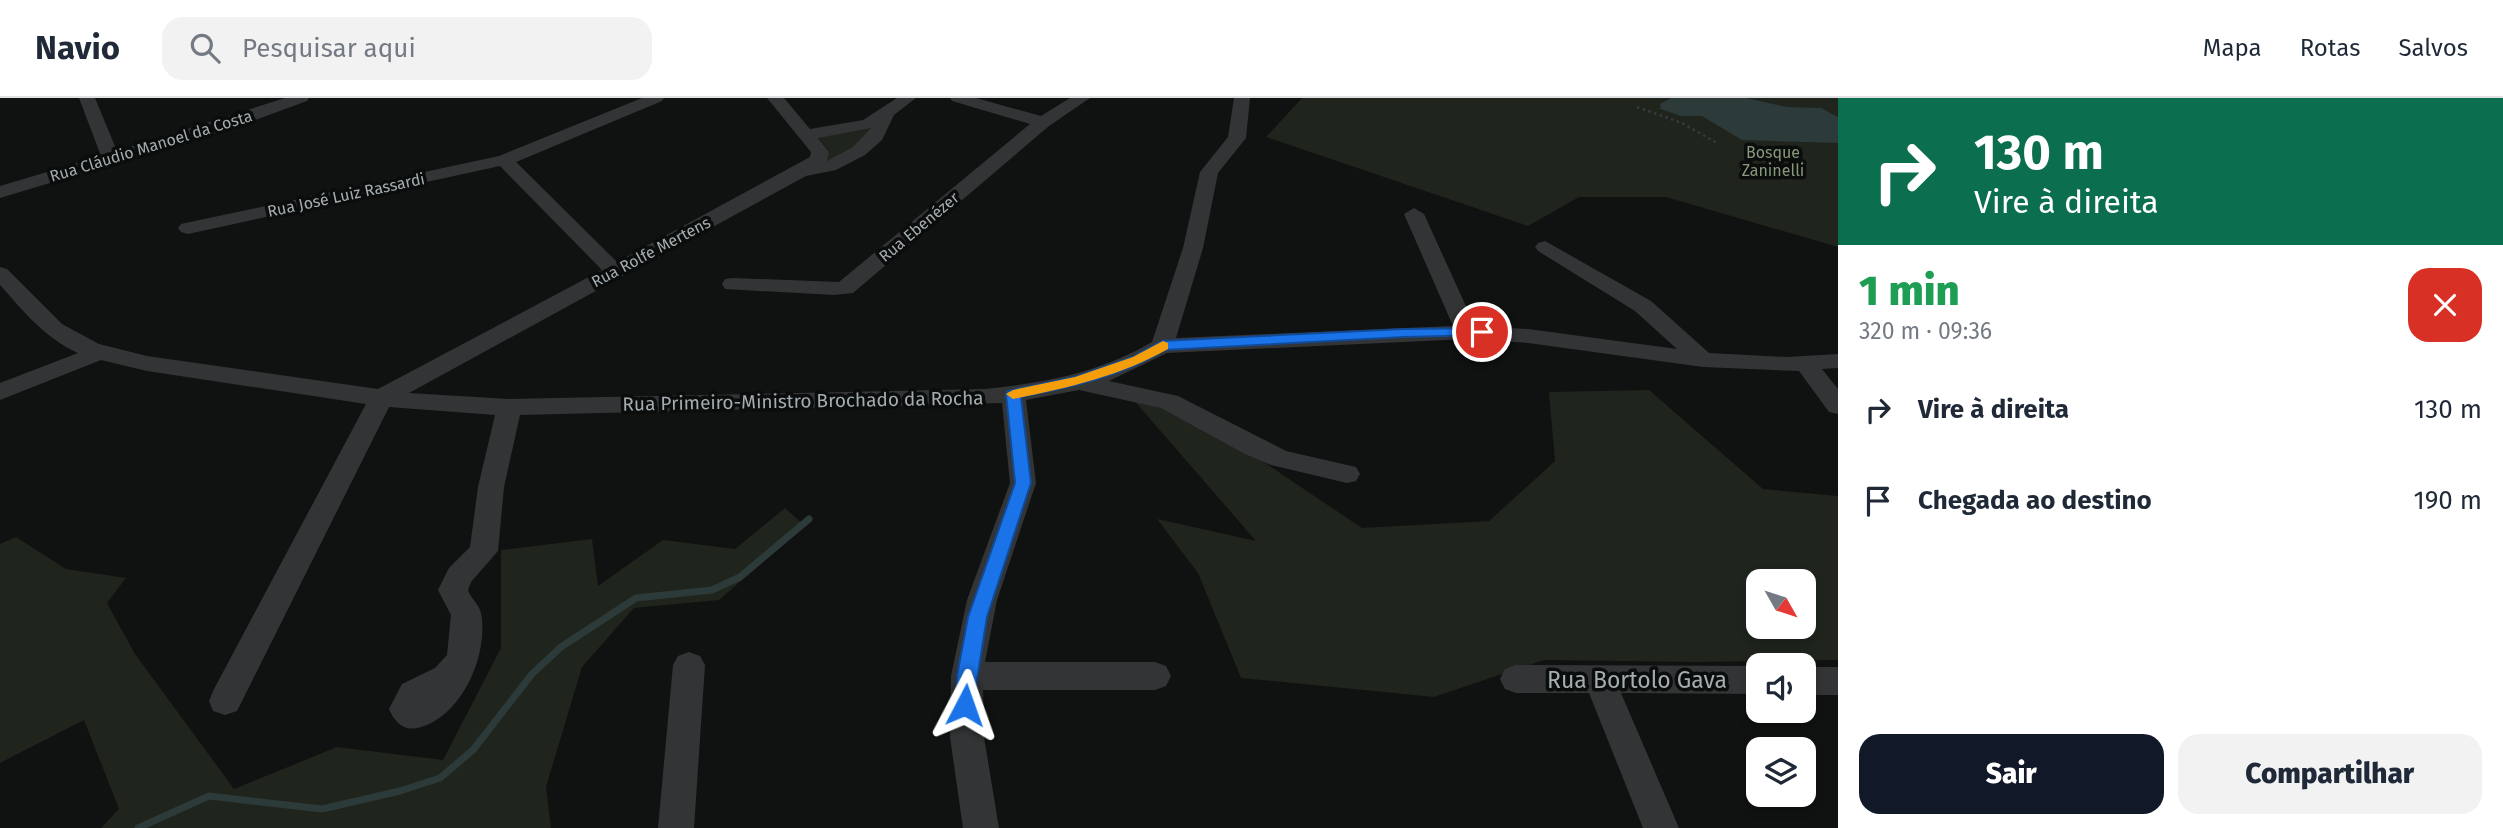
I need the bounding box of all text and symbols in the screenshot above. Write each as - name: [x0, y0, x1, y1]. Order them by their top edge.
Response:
- search box: [162, 17, 652, 80]
- text: Navio: [35, 28, 120, 68]
- icon: search: [186, 29, 224, 67]
- text: Pesquisar aqui: [242, 33, 416, 64]
- text: Mapa: [2203, 34, 2262, 62]
- text: Rotas: [2300, 34, 2360, 62]
- text: Salvos: [2398, 34, 2468, 62]
- street label: Rua Cláudio Manoel da Costa: [47, 106, 255, 186]
- text: 130 m: [1974, 123, 2104, 182]
- icon: right: [1859, 126, 1950, 217]
- park label: Bosque Zaninelli: [1742, 143, 1804, 180]
- street label: Rua José Luiz Rassardi: [266, 169, 426, 221]
- text: Vire à direita: [1974, 183, 2159, 221]
- street label: Rua Ebenézer: [875, 188, 963, 266]
- street label: Rua Rolfe Mertens: [588, 213, 714, 291]
- text: 1 min: [1859, 266, 1960, 316]
- button: close: [2408, 268, 2482, 342]
- pin: [1452, 302, 1512, 362]
- icon: arrive: [1463, 313, 1501, 351]
- text: 320 m · 09:36: [1859, 317, 1992, 345]
- street label: Rua Primeiro-Ministro Brochado da Rocha: [622, 386, 984, 416]
- icon: right: [1859, 391, 1897, 429]
- text: Vire à direita: [1918, 394, 2069, 425]
- text: 130 m: [2414, 394, 2482, 425]
- icon: arrive: [1859, 482, 1897, 520]
- text: Chegada ao destino: [1918, 485, 2152, 516]
- text: 190 m: [2413, 485, 2482, 516]
- north arrow: [1746, 569, 1816, 639]
- map controls: [1746, 569, 1816, 807]
- button: sound: [1746, 653, 1816, 723]
- street label: Rua Bortolo Gava: [1547, 666, 1727, 694]
- position arrow: [928, 668, 1002, 742]
- button: Sair: [1859, 734, 2164, 814]
- button: Compartilhar: [2178, 734, 2482, 814]
- button: layers: [1746, 737, 1816, 807]

